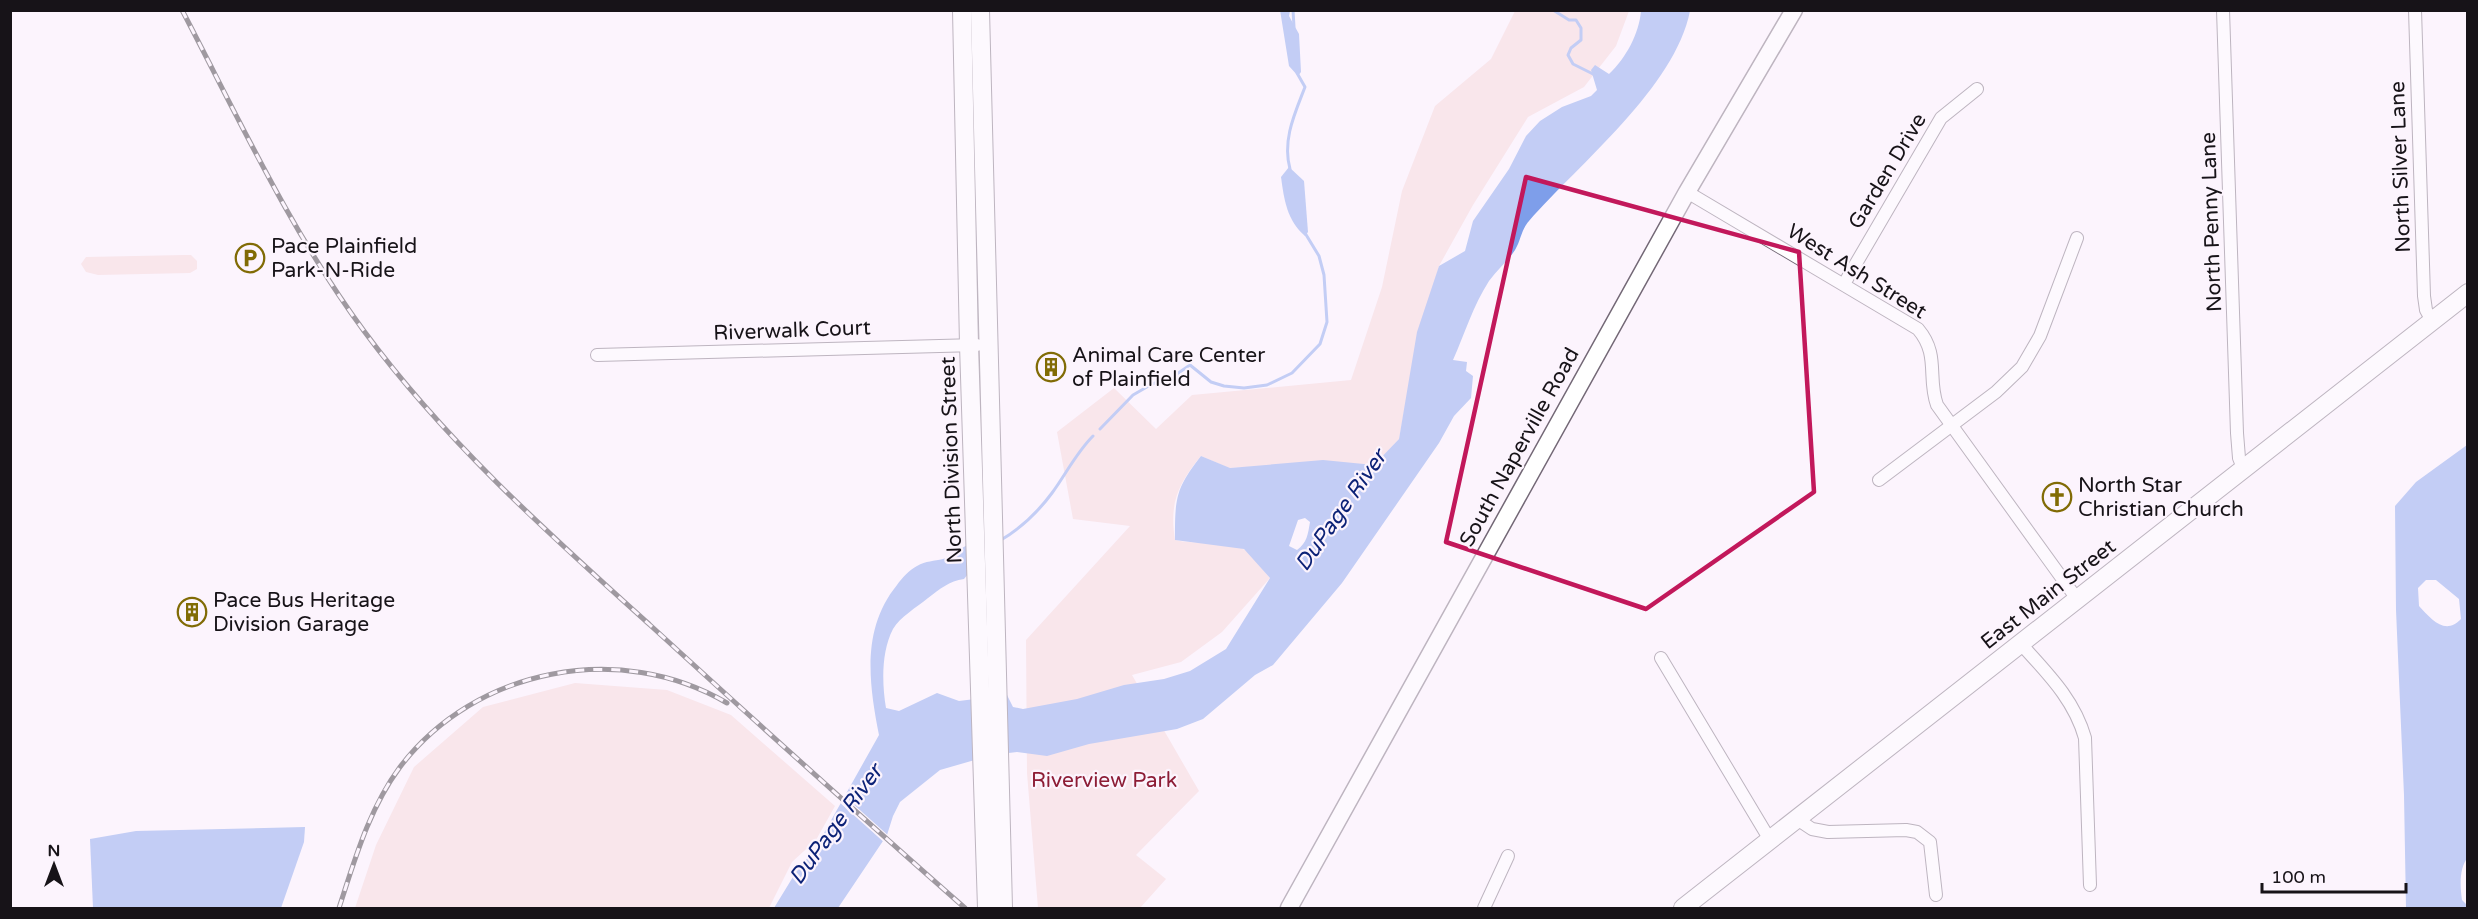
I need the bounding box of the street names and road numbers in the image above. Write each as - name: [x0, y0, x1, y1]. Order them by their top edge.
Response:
- street label: North Silver Lane: [2385, 81, 2416, 253]
- street label: Garden Drive: [1843, 109, 1932, 234]
- street label: North Penny Lane: [2196, 131, 2227, 312]
- street label: West Ash Street: [1782, 219, 1931, 324]
- street label: Riverwalk Court: [713, 315, 871, 346]
- street label: South Naperville Road: [1454, 343, 1585, 551]
- street label: North Division Street: [935, 356, 968, 564]
- street label: East Main Street: [1976, 534, 2121, 655]

